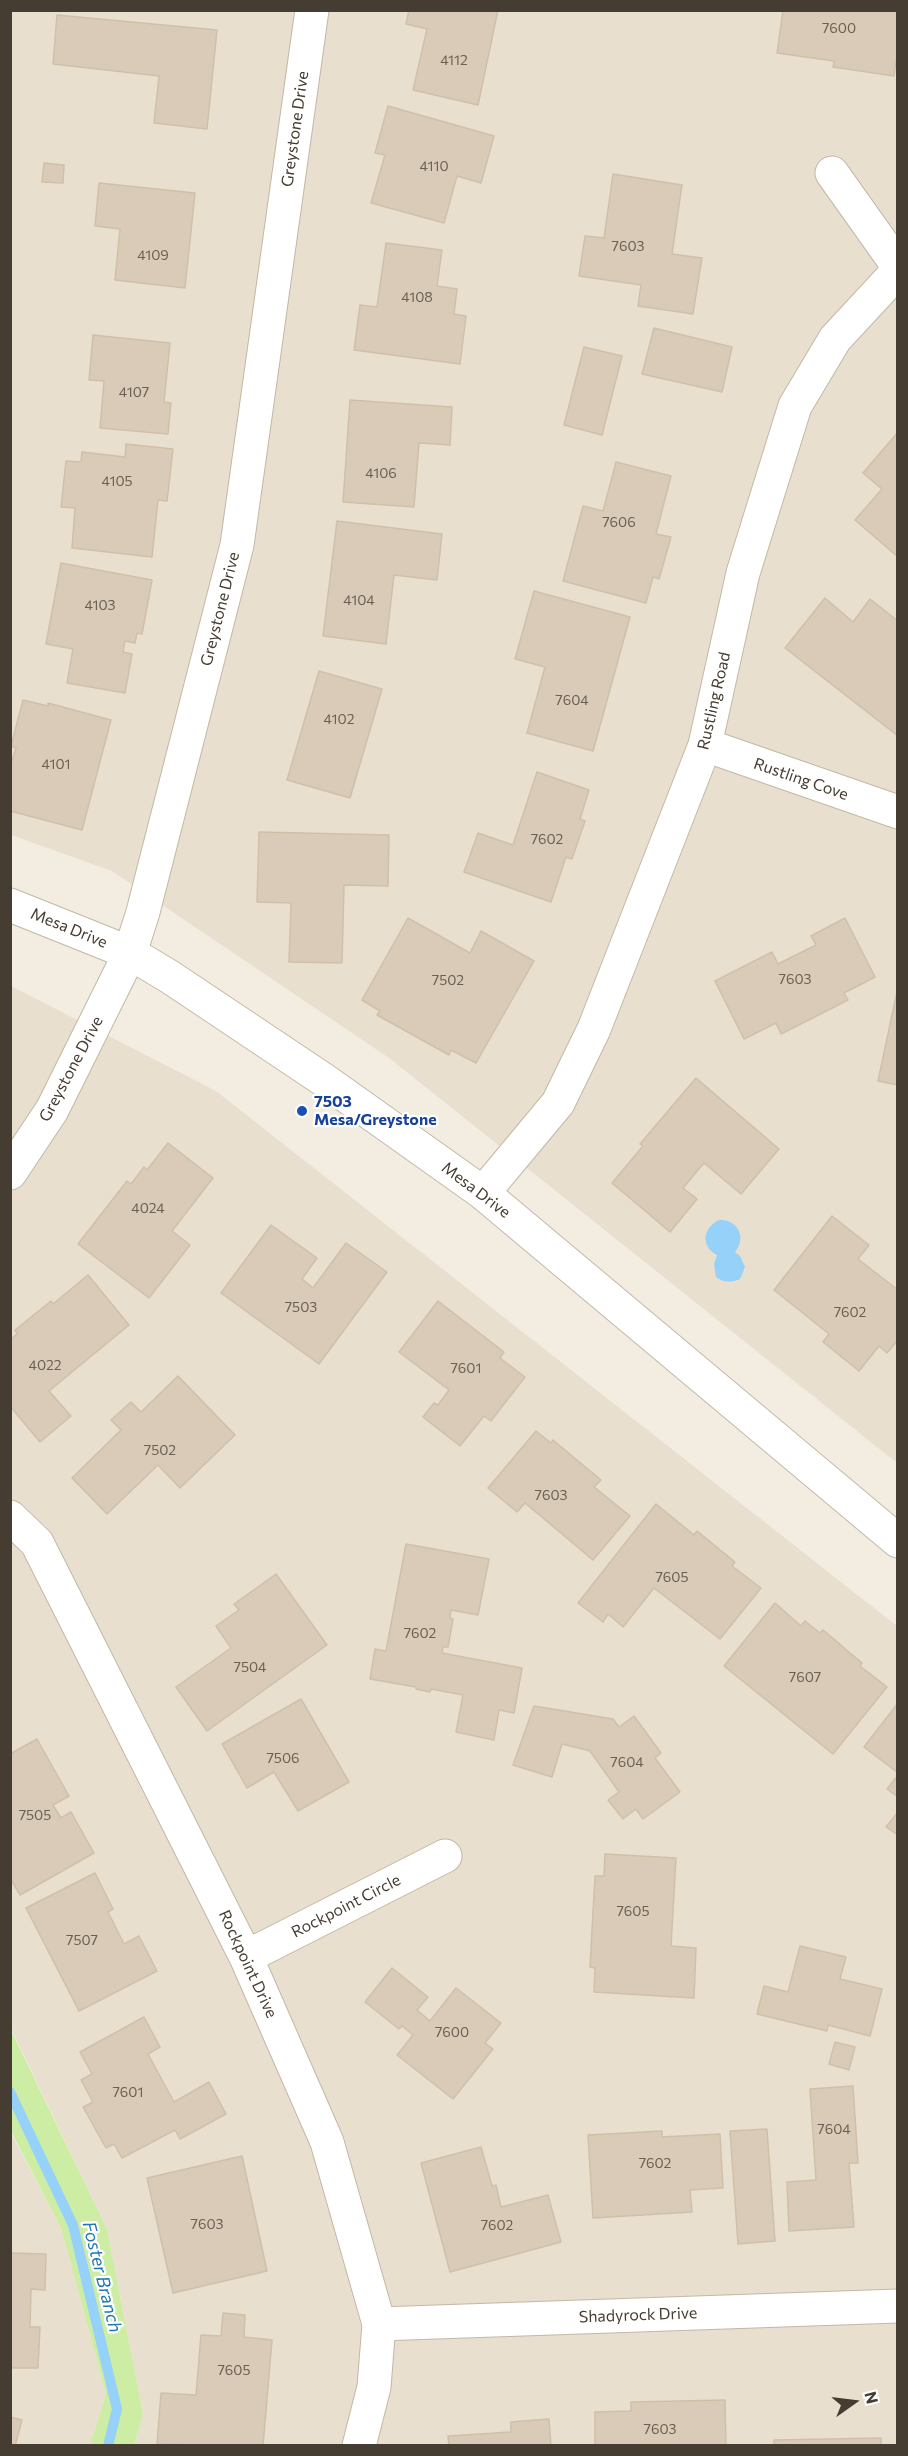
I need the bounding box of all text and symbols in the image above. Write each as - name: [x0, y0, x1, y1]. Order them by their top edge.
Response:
- house number: 7600: [822, 20, 856, 36]
- house number: 4112: [440, 52, 468, 68]
- street label: Greystone Drive: [277, 70, 313, 188]
- house number: 4110: [419, 158, 449, 174]
- house number: 7603: [612, 238, 644, 254]
- house number: 4109: [137, 247, 169, 263]
- house number: 4108: [401, 289, 433, 305]
- house number: 4107: [119, 384, 149, 400]
- house number: 4106: [365, 465, 397, 481]
- house number: 4105: [101, 473, 133, 489]
- house number: 7606: [602, 514, 636, 530]
- street label: Greystone Drive: [197, 550, 243, 668]
- house number: 4104: [343, 592, 375, 608]
- house number: 4103: [84, 597, 116, 613]
- street label: Rustling Road: [693, 650, 735, 752]
- house number: 7604: [555, 692, 589, 708]
- house number: 4102: [324, 711, 354, 727]
- street label: Rustling Cove: [751, 754, 851, 804]
- house number: 4101: [41, 756, 71, 772]
- house number: 7602: [531, 831, 563, 847]
- street label: Mesa Drive: [28, 904, 110, 952]
- house number: 7603: [779, 971, 811, 987]
- house number: 7502: [432, 972, 464, 988]
- street label: Greystone Drive: [35, 1013, 107, 1125]
- place label: 7503 Mesa/Greystone: [314, 1092, 437, 1130]
- marker: 7503 Mesa/Greystone: [295, 1104, 309, 1118]
- street label: Mesa Drive: [438, 1158, 514, 1222]
- house number: 4024: [131, 1200, 165, 1216]
- house number: 7503: [285, 1299, 317, 1315]
- house number: 7602: [834, 1304, 866, 1320]
- house number: 4022: [28, 1357, 62, 1373]
- house number: 7601: [451, 1360, 481, 1376]
- house number: 7502: [144, 1442, 176, 1458]
- house number: 7603: [535, 1487, 567, 1503]
- house number: 7605: [655, 1569, 689, 1585]
- house number: 7602: [404, 1625, 436, 1641]
- house number: 7504: [234, 1659, 266, 1675]
- house number: 7607: [789, 1669, 821, 1685]
- house number: 7506: [266, 1750, 300, 1766]
- house number: 7604: [610, 1754, 644, 1770]
- house number: 7505: [19, 1807, 51, 1823]
- street label: Rockpoint Circle: [288, 1870, 404, 1942]
- house number: 7605: [616, 1903, 650, 1919]
- street label: Rockpoint Drive: [215, 1907, 281, 2021]
- house number: 7507: [66, 1932, 98, 1948]
- house number: 7600: [435, 2024, 469, 2040]
- house number: 7601: [113, 2084, 143, 2100]
- house number: 7604: [817, 2121, 851, 2137]
- house number: 7602: [639, 2155, 671, 2171]
- house number: 7603: [191, 2216, 223, 2232]
- house number: 7602: [481, 2217, 513, 2233]
- water label: Foster Branch: [78, 2219, 126, 2335]
- street label: Shadyrock Drive: [578, 2303, 698, 2327]
- house number: 7605: [217, 2362, 251, 2378]
- north arrow: [824, 2372, 884, 2432]
- text: N: [861, 2389, 883, 2406]
- house number: 7603: [644, 2421, 676, 2437]

